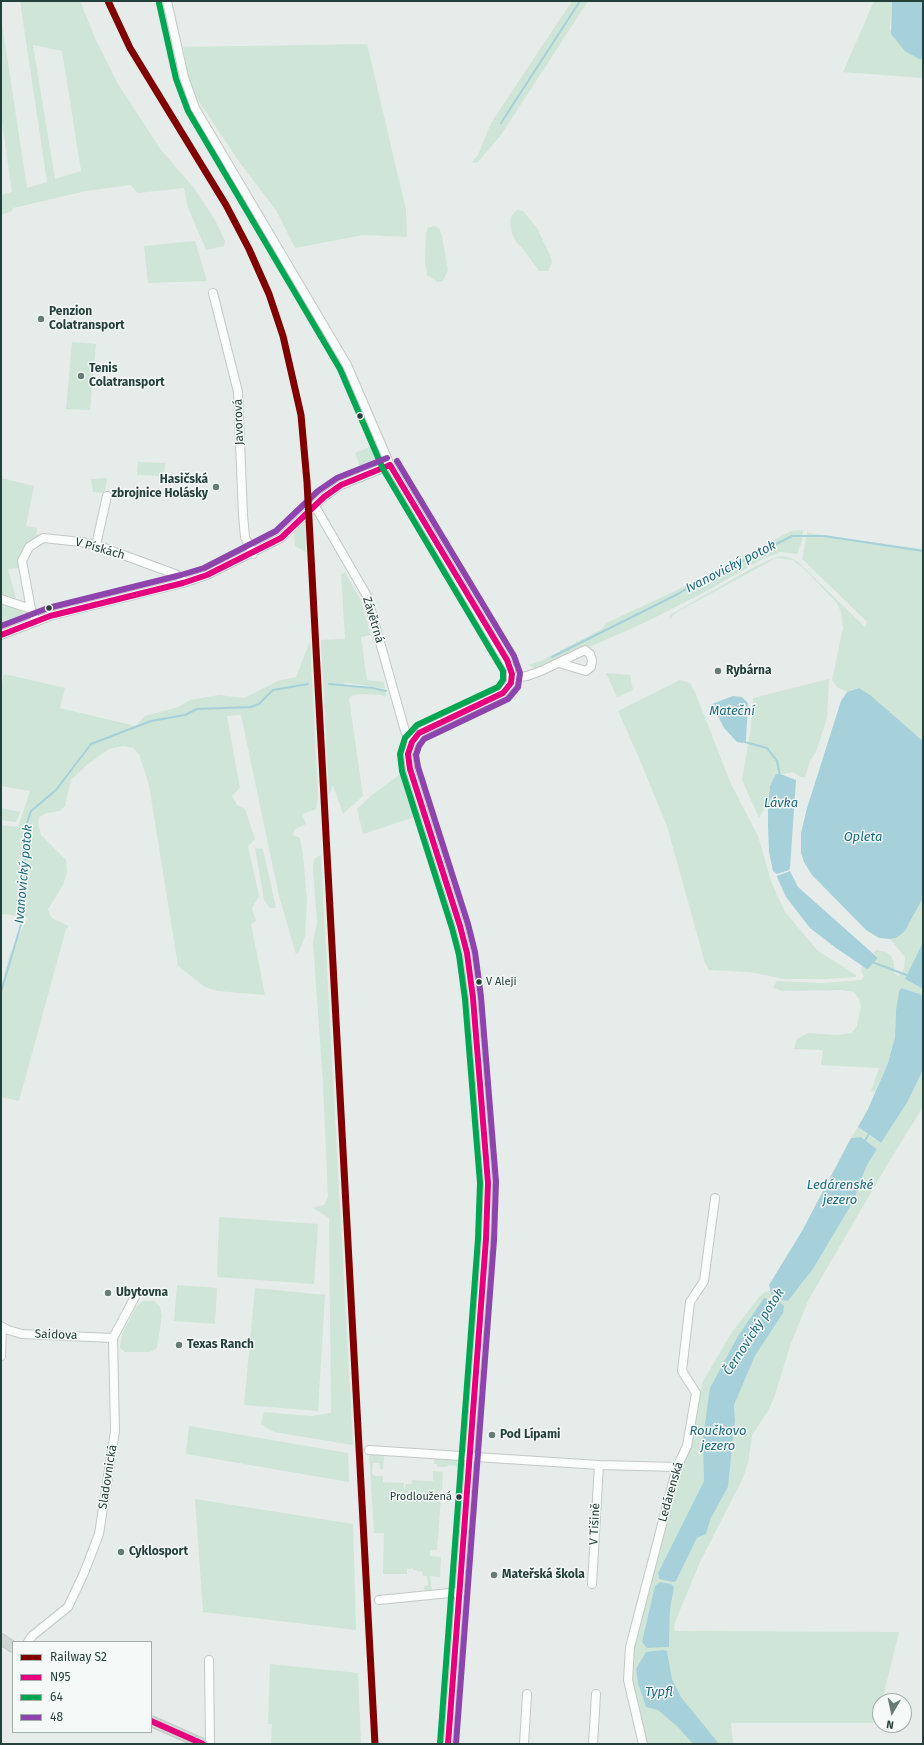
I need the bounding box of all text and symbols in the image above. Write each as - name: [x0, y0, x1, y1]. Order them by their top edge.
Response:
- place label: Penzion Colatransport: [49, 305, 125, 333]
- marker: Penzion Colatransport: [36, 314, 46, 324]
- place label: Tenis Colatransport: [89, 362, 165, 390]
- marker: Tenis Colatransport: [76, 371, 86, 381]
- street label: Javorová: [231, 399, 247, 445]
- unlabelled marker: [355, 411, 365, 421]
- place label: Hasičská zbrojnice Holásky: [112, 473, 208, 501]
- marker: Hasičská zbrojnice Holásky: [211, 482, 221, 492]
- street label: V Pískách: [73, 535, 127, 563]
- water label: Ivanovický potok: [683, 538, 779, 596]
- street label: Závětrná: [359, 595, 387, 645]
- unlabelled marker: [44, 603, 54, 613]
- place label: Rybárna: [726, 664, 772, 678]
- marker: Rybárna: [713, 666, 723, 676]
- water label: Mateční: [709, 703, 755, 719]
- water label: Lávka: [764, 795, 798, 811]
- water label: Ivanovický potok: [12, 824, 36, 924]
- water label: Opleta: [844, 829, 882, 845]
- place label: V Aleji: [486, 975, 517, 989]
- marker: V Aleji: [474, 977, 484, 987]
- water label: Ledárenské jezero: [807, 1177, 873, 1208]
- place label: Ubytovna: [116, 1286, 168, 1300]
- water label: Černovický potok: [720, 1286, 788, 1378]
- marker: Ubytovna: [103, 1288, 113, 1298]
- street label: Saidova: [34, 1327, 78, 1343]
- place label: Texas Ranch: [187, 1338, 254, 1352]
- marker: Texas Ranch: [174, 1340, 184, 1350]
- water label: Roučkovo jezero: [689, 1423, 747, 1454]
- place label: Pod Lípami: [500, 1428, 560, 1442]
- marker: Pod Lípami: [487, 1430, 497, 1440]
- street label: Sladovnická: [96, 1444, 120, 1510]
- street label: Ledárenská: [656, 1460, 686, 1524]
- place label: Prodloužená: [390, 1490, 452, 1504]
- marker: Prodloužená: [454, 1492, 464, 1502]
- street label: V Tišině: [587, 1503, 603, 1545]
- place label: Cyklosport: [129, 1545, 188, 1559]
- marker: Cyklosport: [116, 1547, 126, 1557]
- place label: Mateřská škola: [502, 1568, 585, 1582]
- marker: Mateřská škola: [489, 1570, 499, 1580]
- legend: [12, 1641, 152, 1733]
- text: Railway S2: [50, 1650, 107, 1664]
- text: N95: [50, 1670, 71, 1684]
- water label: Typfl: [645, 1684, 673, 1700]
- text: 64: [50, 1690, 63, 1704]
- north arrow: [872, 1693, 912, 1733]
- text: 48: [50, 1710, 63, 1724]
- text: N: [886, 1717, 895, 1731]

